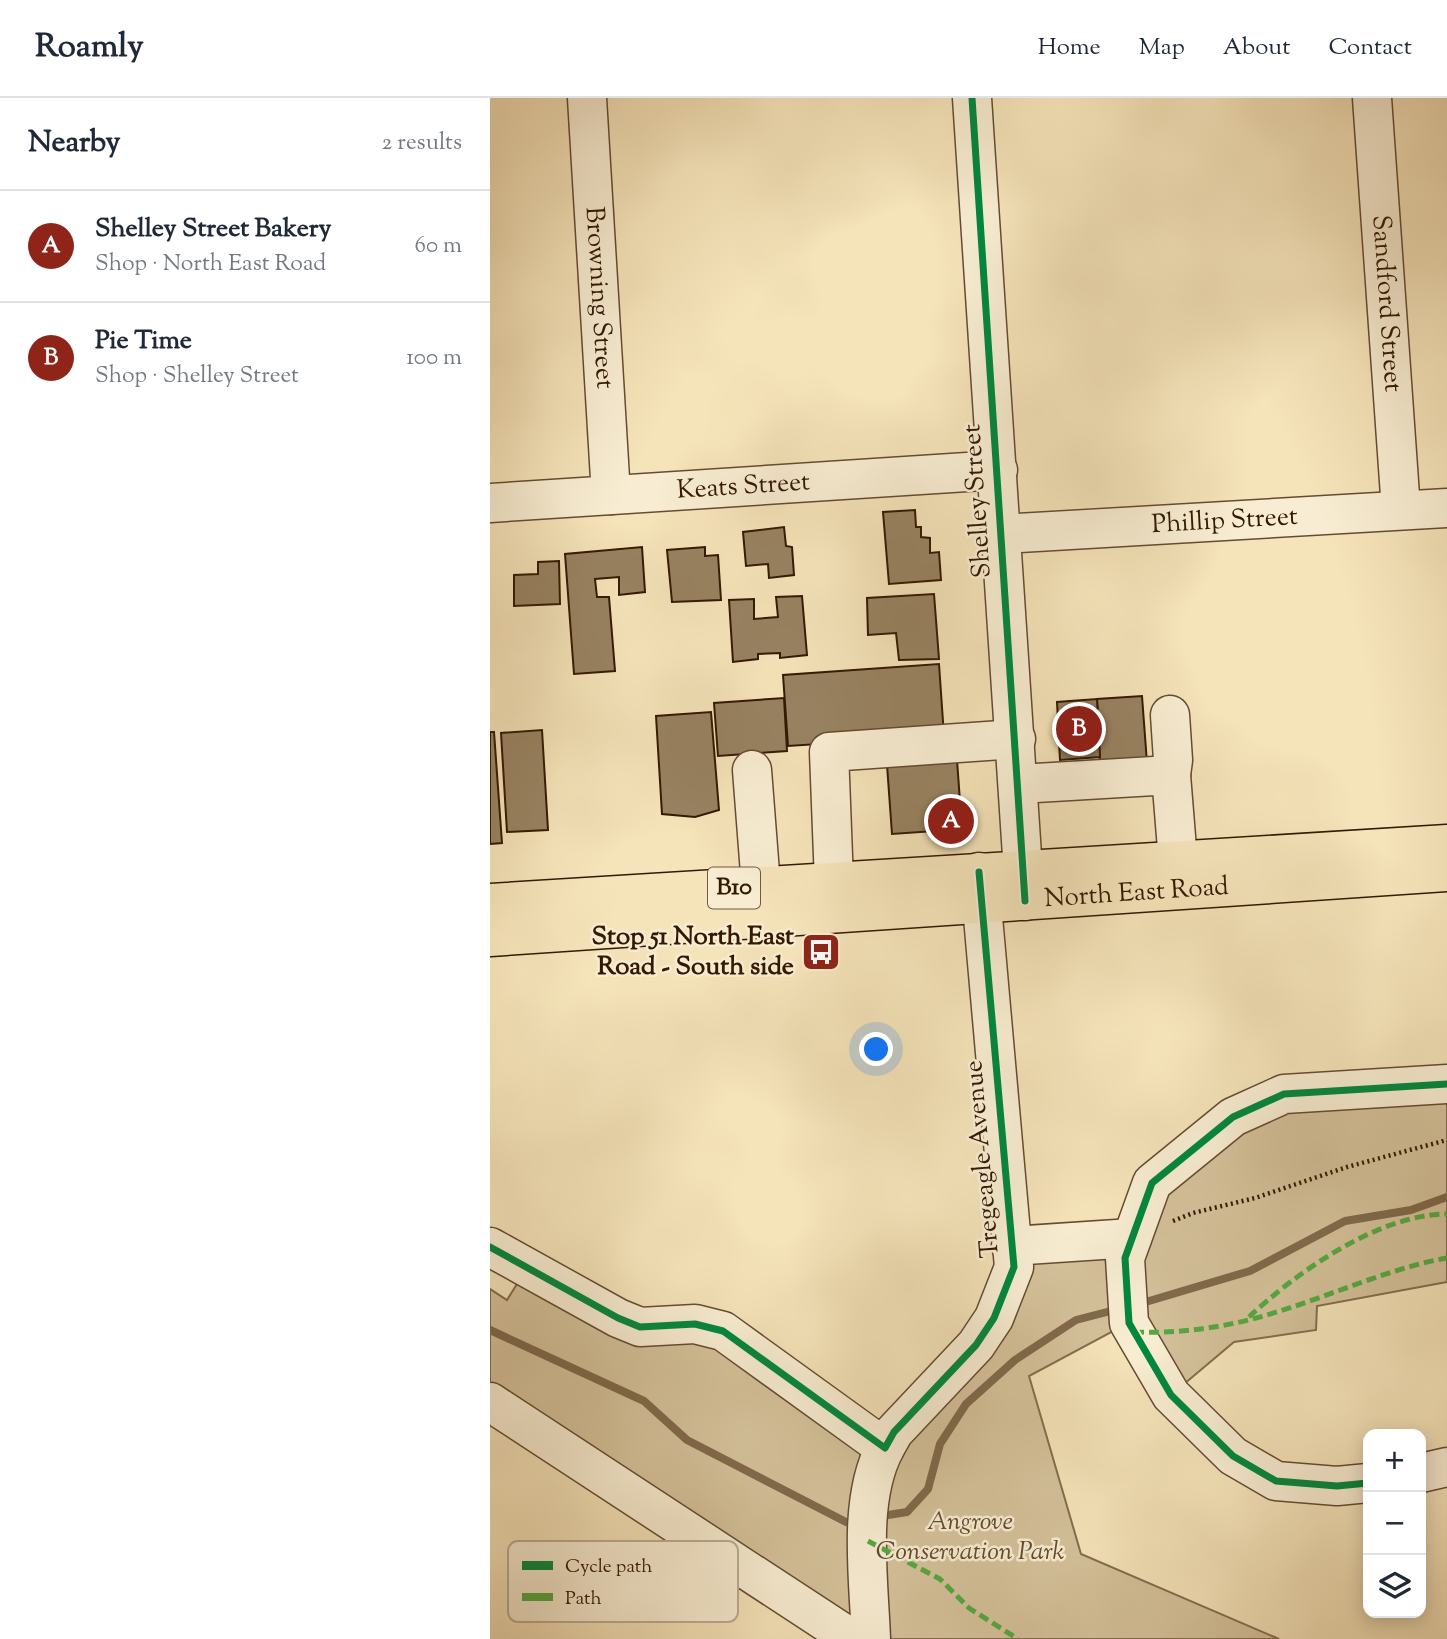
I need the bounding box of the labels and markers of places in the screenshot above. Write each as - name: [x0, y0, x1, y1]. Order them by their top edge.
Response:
- pin: B: [1056, 703, 1102, 755]
- pin: A: [928, 795, 974, 847]
- place label: Stop 51 North East Road - South side: [592, 919, 794, 986]
- bus stop icon: Stop 51 North East Road - South side: [800, 931, 842, 973]

